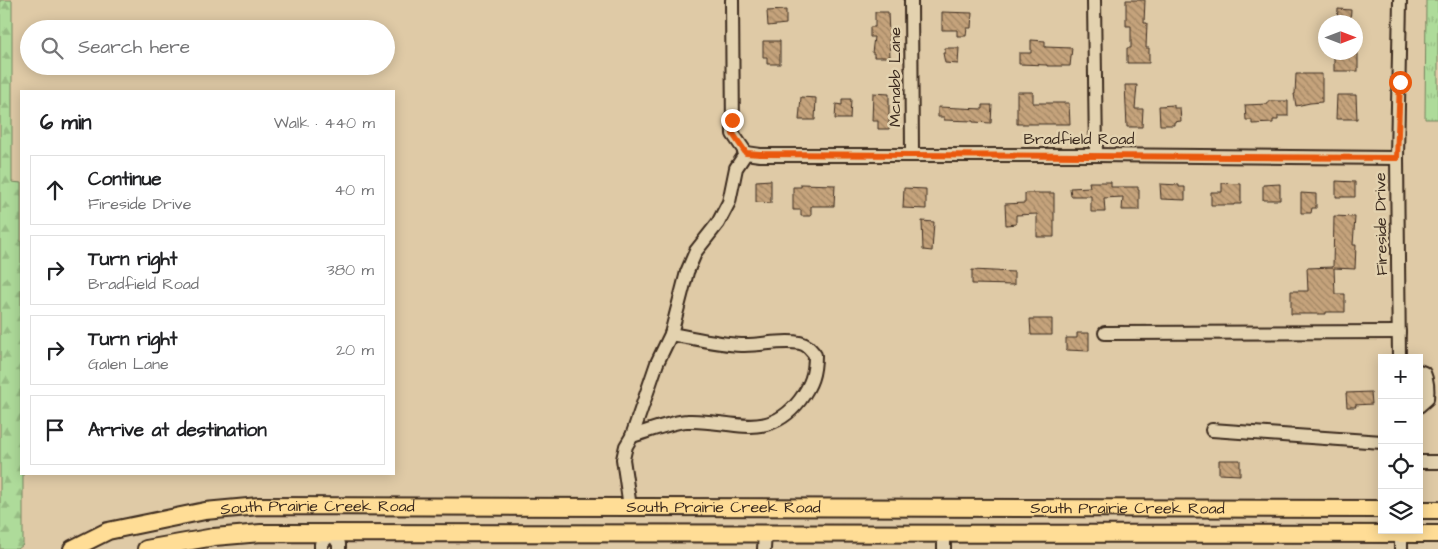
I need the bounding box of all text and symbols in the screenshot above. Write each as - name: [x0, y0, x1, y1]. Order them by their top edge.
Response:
- north arrow: [1318, 15, 1363, 60]
- search box: [20, 20, 395, 75]
- street label: Mcnabb Lane: [884, 27, 906, 127]
- icon: search: [38, 34, 66, 62]
- text: Search here: [78, 34, 190, 61]
- route start: [1389, 71, 1412, 94]
- text: 6 min: [40, 108, 92, 137]
- route end: [721, 109, 744, 132]
- text: Walk · 440 m: [274, 112, 375, 134]
- street label: Bradfield Road: [1024, 128, 1135, 150]
- text: Continue: [88, 166, 162, 193]
- street label: Fireside Drive: [1369, 172, 1393, 276]
- icon: ahead: [41, 176, 69, 204]
- text: 40 m: [334, 179, 374, 201]
- text: Fireside Drive: [88, 193, 191, 215]
- text: Turn right: [88, 246, 177, 273]
- icon: right: [41, 256, 69, 284]
- text: 380 m: [327, 259, 374, 281]
- text: Bradfield Road: [88, 273, 199, 295]
- text: Turn right: [88, 326, 177, 353]
- icon: right: [41, 336, 69, 364]
- text: 20 m: [336, 339, 374, 361]
- text: Galen Lane: [88, 353, 169, 375]
- map controls: [1378, 354, 1423, 534]
- button: +: [1378, 354, 1423, 399]
- button: −: [1378, 399, 1423, 444]
- icon: arrive: [41, 416, 69, 444]
- text: Arrive at destination: [88, 417, 267, 444]
- button: locate: [1378, 444, 1423, 489]
- button: layers: [1378, 489, 1423, 534]
- street label: South Prairie Creek Road: [219, 495, 415, 521]
- street label: South Prairie Creek Road: [626, 496, 821, 519]
- street label: South Prairie Creek Road: [1030, 497, 1225, 520]

